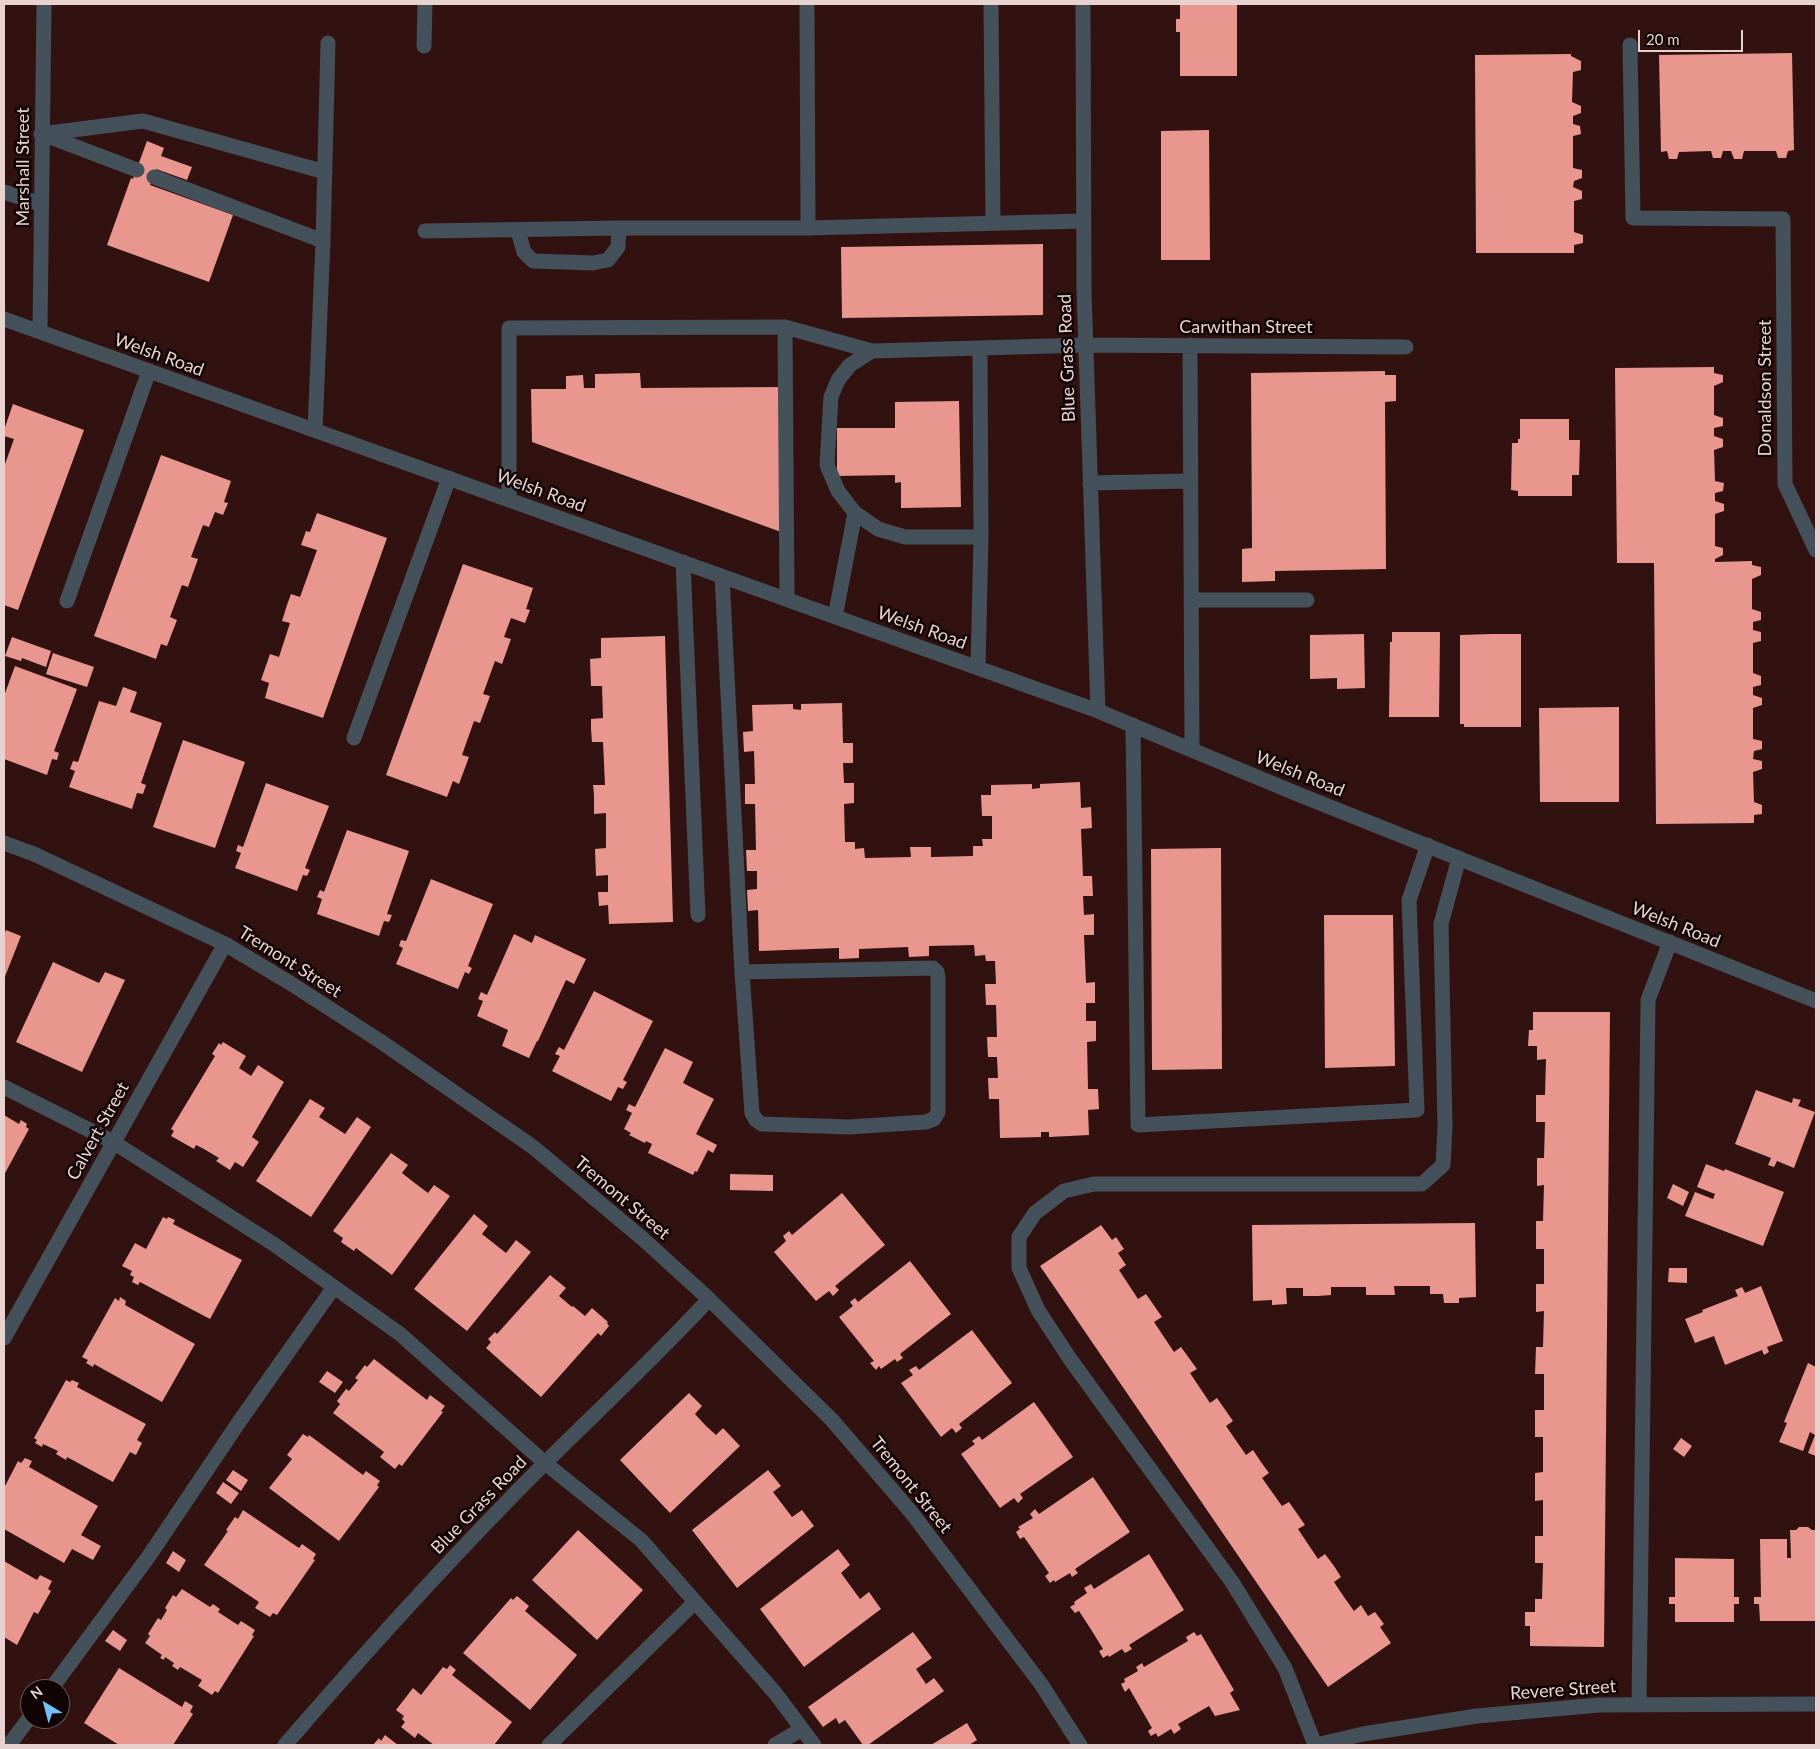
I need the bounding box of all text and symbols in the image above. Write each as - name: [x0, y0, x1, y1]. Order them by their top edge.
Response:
- scale bar: [1640, 20, 1745, 52]
- text: 20 m: [1646, 30, 1680, 48]
- street label: Marshall Street: [12, 107, 34, 227]
- street label: Blue Grass Road: [1054, 293, 1080, 423]
- street label: Carwithan Street: [1179, 316, 1313, 338]
- street label: Donaldson Street: [1754, 319, 1776, 457]
- street label: Welsh Road: [111, 329, 207, 381]
- street label: Welsh Road: [493, 465, 589, 517]
- street label: Welsh Road: [874, 602, 970, 654]
- street label: Welsh Road: [1252, 746, 1348, 802]
- street label: Welsh Road: [1628, 897, 1724, 953]
- street label: Tremont Street: [234, 922, 346, 1002]
- street label: Calvert Street: [62, 1078, 134, 1184]
- street label: Tremont Street: [570, 1152, 674, 1244]
- street label: Tremont Street: [866, 1432, 956, 1538]
- street label: Blue Grass Road: [427, 1451, 531, 1559]
- street label: Revere Street: [1509, 1676, 1617, 1704]
- north arrow: [20, 1679, 70, 1729]
- text: N: [27, 1682, 46, 1702]

